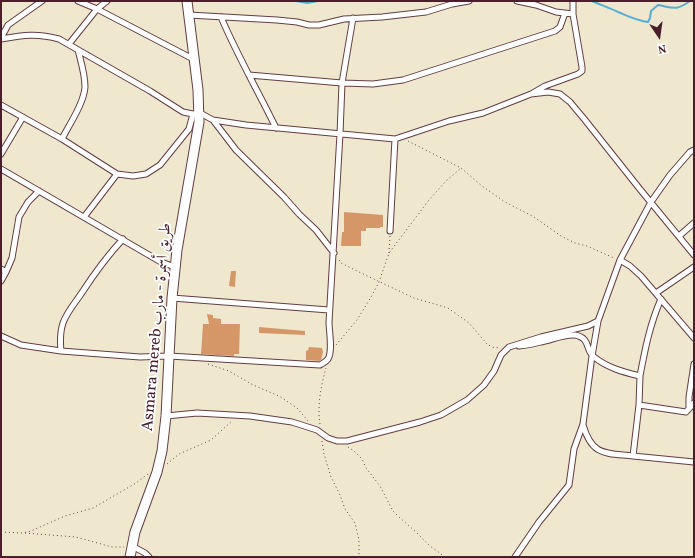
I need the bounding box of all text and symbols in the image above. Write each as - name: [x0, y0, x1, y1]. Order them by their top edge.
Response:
- north arrow: [639, 16, 679, 56]
- text: N: [656, 40, 667, 56]
- street label: Asmara mereb طريق أسمرة - مارب: [139, 222, 177, 432]

